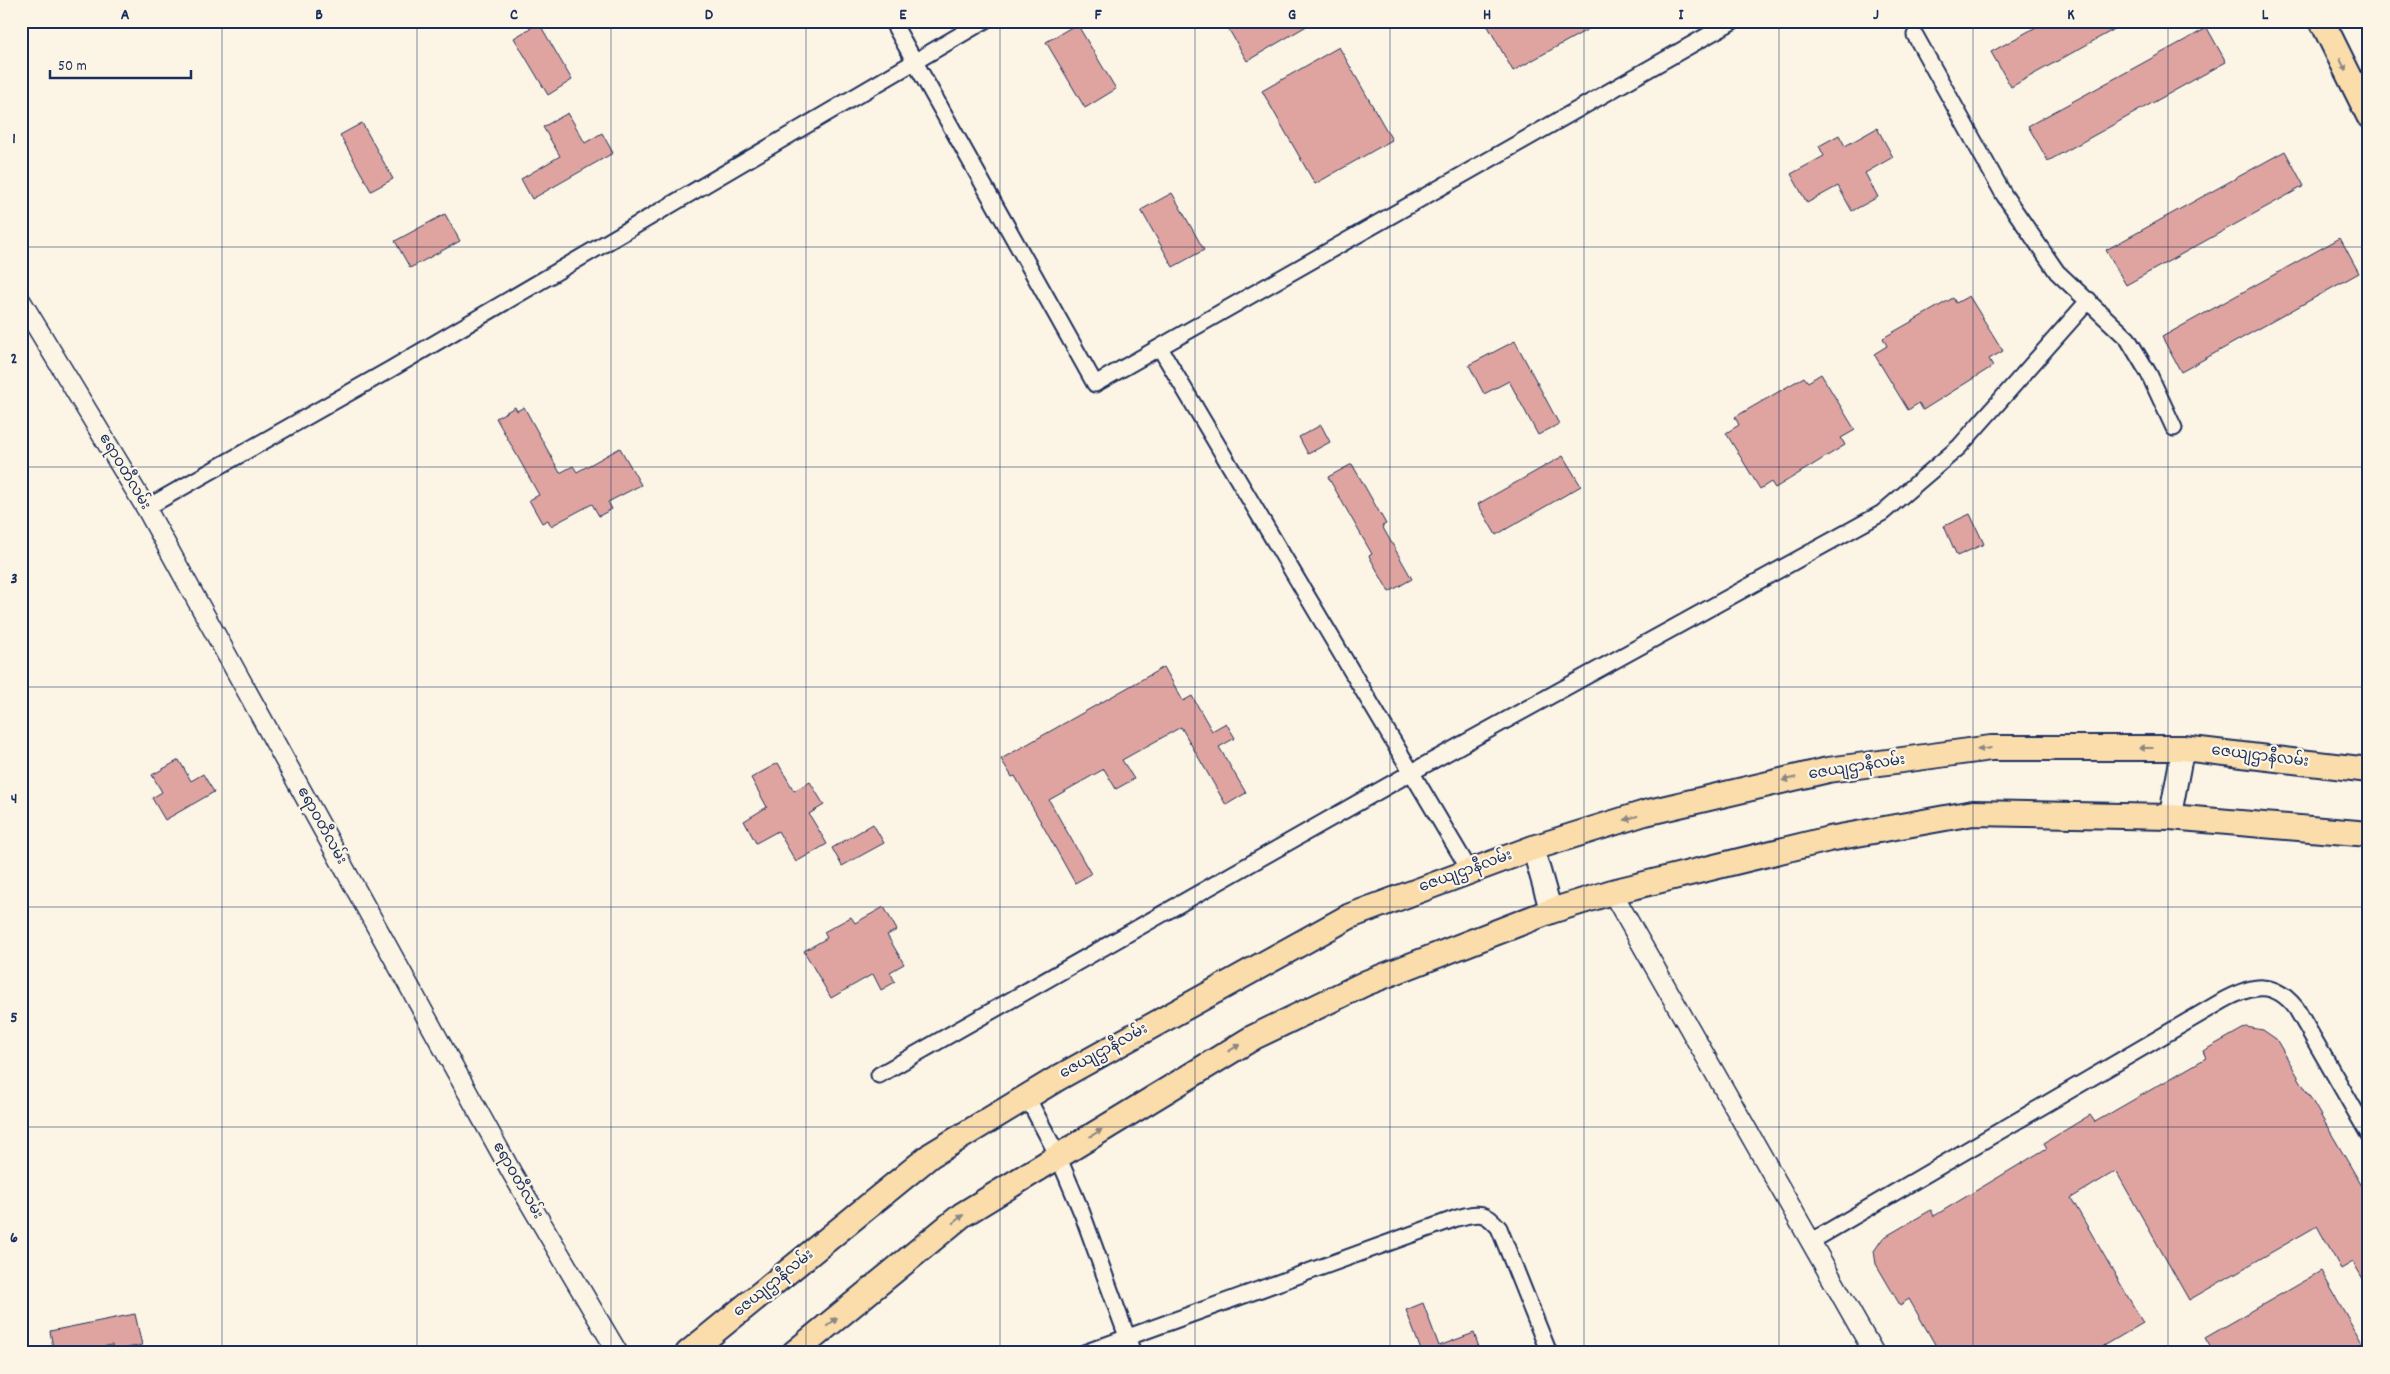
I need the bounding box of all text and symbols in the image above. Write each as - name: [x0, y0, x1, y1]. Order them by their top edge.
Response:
- text: A: [121, 4, 130, 27]
- text: B: [315, 4, 323, 27]
- text: C: [510, 4, 518, 27]
- text: D: [705, 4, 714, 27]
- text: E: [899, 4, 907, 27]
- text: F: [1094, 4, 1102, 27]
- text: G: [1288, 4, 1296, 27]
- text: H: [1483, 4, 1491, 27]
- text: I: [1679, 4, 1685, 27]
- text: J: [1873, 4, 1879, 27]
- text: K: [2067, 4, 2075, 27]
- text: L: [2262, 4, 2269, 27]
- scale bar: [50, 48, 191, 80]
- text: 50 m: [58, 56, 87, 78]
- one-way arrow: [2340, 58, 2348, 72]
- text: 1: [12, 128, 16, 151]
- text: 2: [11, 348, 18, 371]
- street label: ဧရာဝတီလမ်း: [92, 429, 156, 514]
- text: 3: [10, 568, 18, 591]
- street label: ဇေယျဌာနီလမ်း: [2210, 739, 2310, 774]
- one-way arrow: [2138, 744, 2154, 752]
- one-way arrow: [1976, 745, 1992, 753]
- street label: ဇေယျဌာနီလမ်း: [1807, 749, 1907, 787]
- one-way arrow: [1781, 775, 1796, 783]
- street label: ဧရာဝတီလမ်း: [291, 783, 352, 869]
- text: 4: [11, 788, 17, 811]
- one-way arrow: [1623, 814, 1638, 822]
- street label: ဇေယျဌာနီလမ်း: [1416, 844, 1516, 899]
- text: 5: [10, 1007, 18, 1030]
- street label: ဇေယျဌာနီလမ်း: [1055, 1018, 1152, 1085]
- one-way arrow: [1228, 1044, 1241, 1053]
- one-way arrow: [1089, 1128, 1102, 1138]
- street label: ဧရာဝတီလမ်း: [486, 1138, 549, 1224]
- one-way arrow: [951, 1213, 964, 1224]
- text: 6: [10, 1227, 18, 1250]
- street label: ဇေယျဌာနီလမ်း: [728, 1244, 819, 1323]
- one-way arrow: [825, 1316, 838, 1327]

